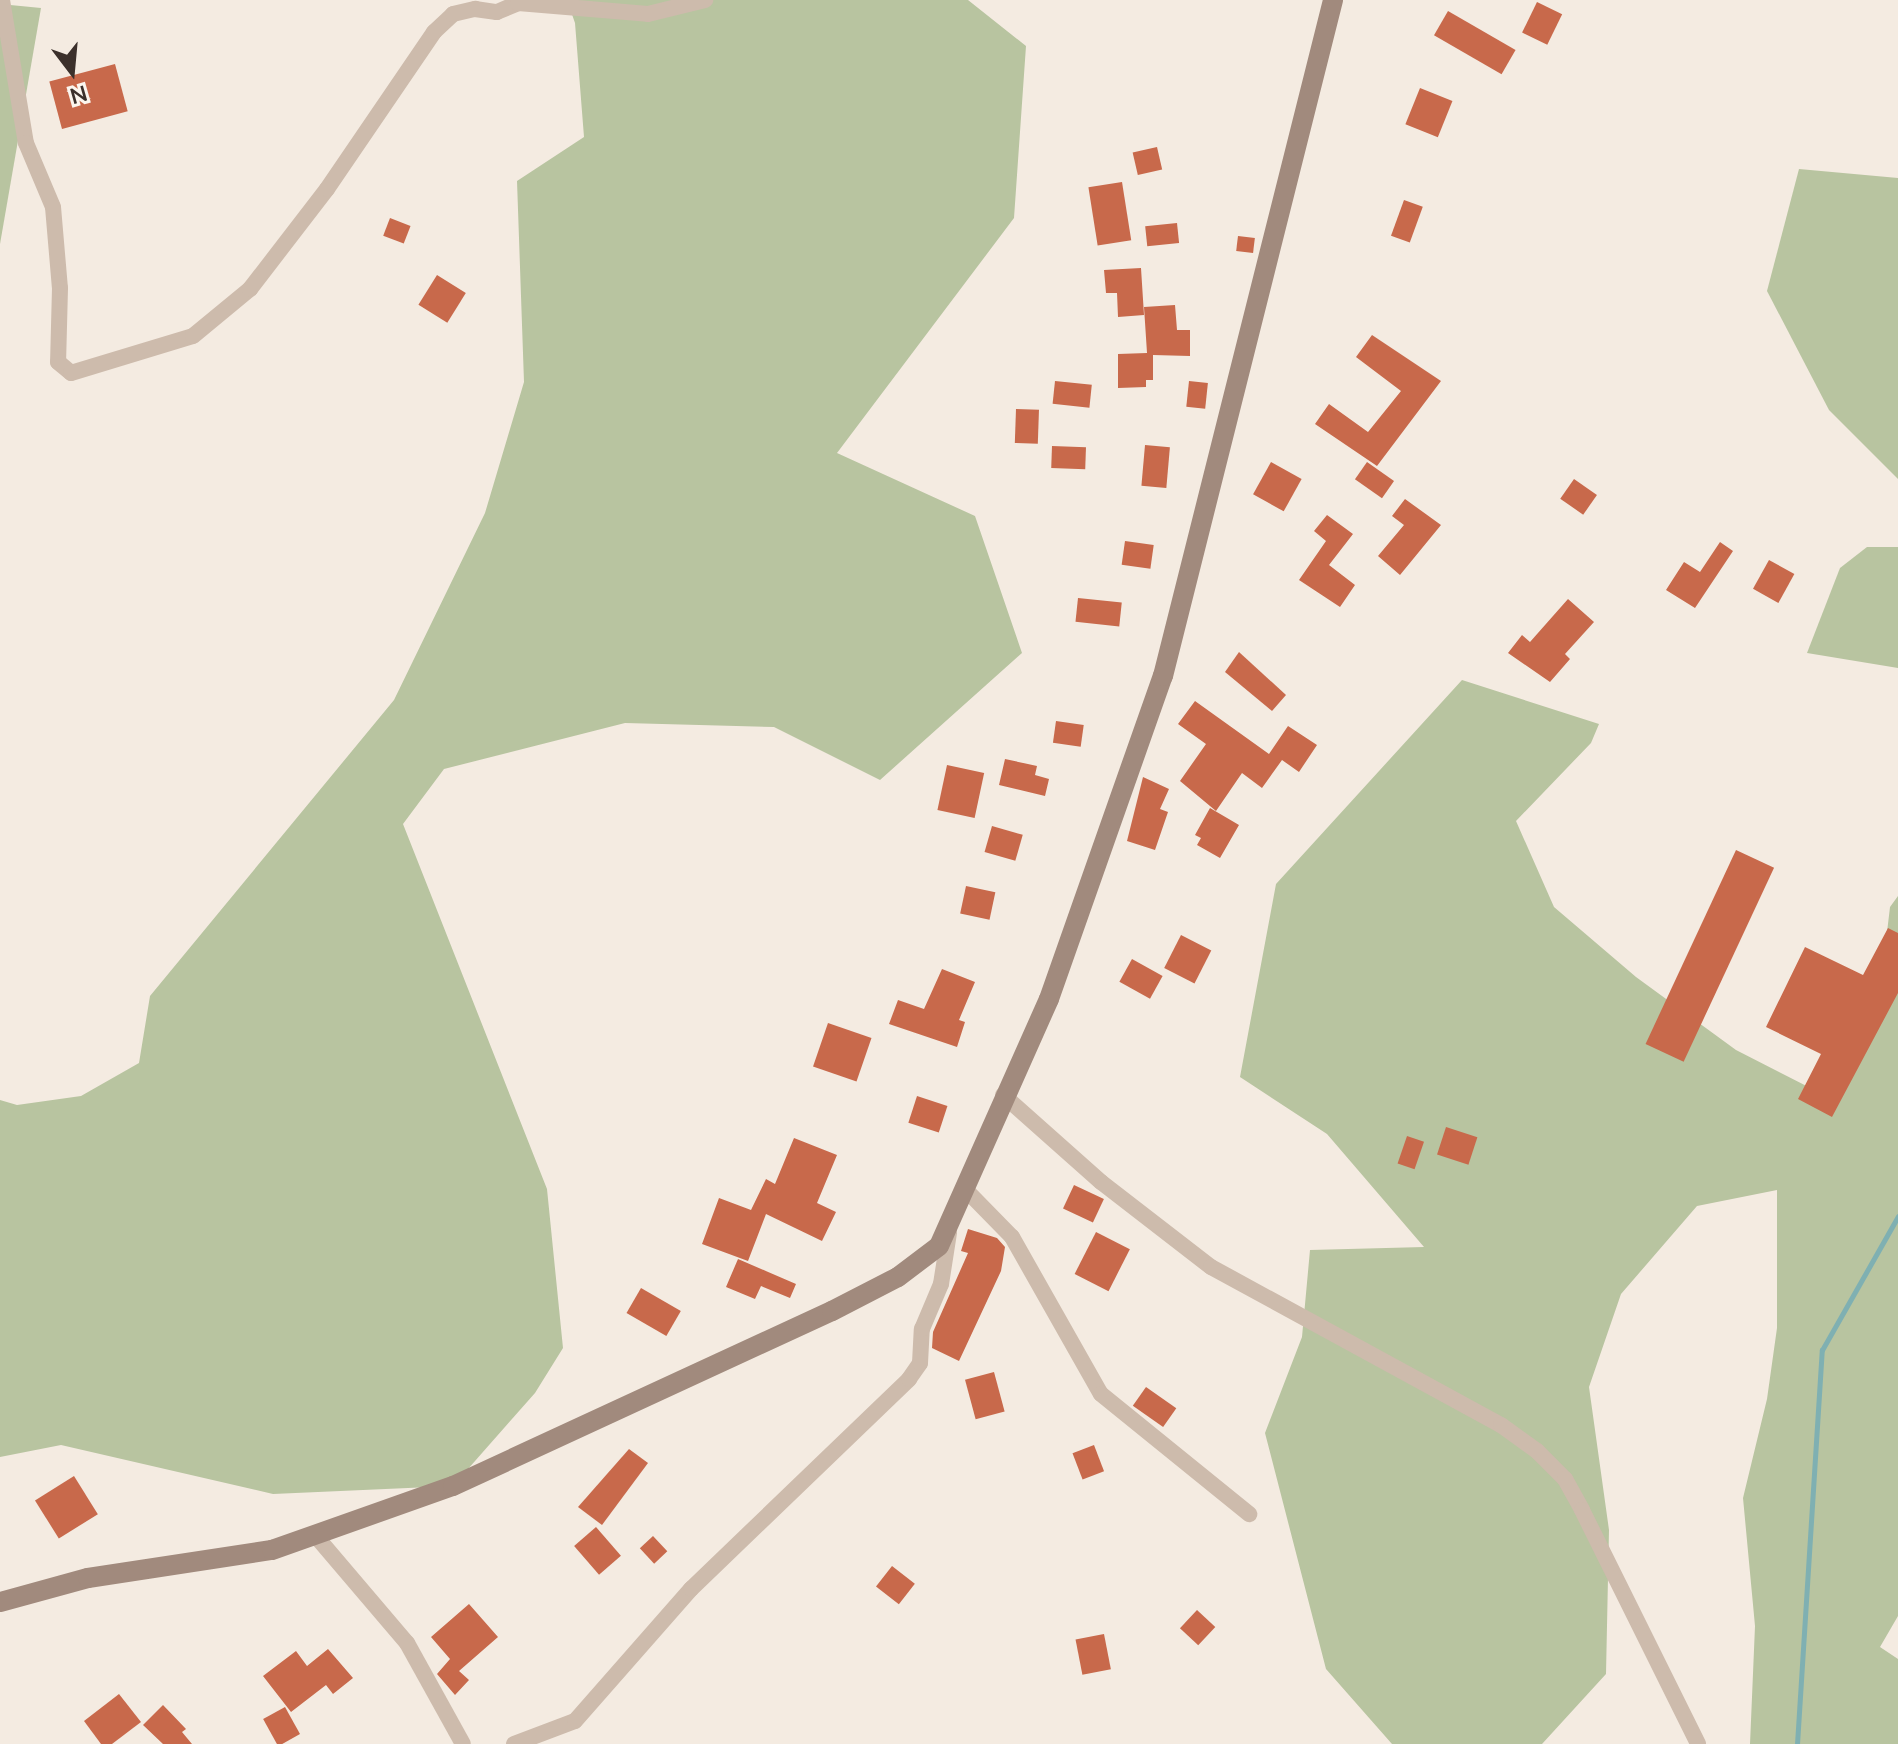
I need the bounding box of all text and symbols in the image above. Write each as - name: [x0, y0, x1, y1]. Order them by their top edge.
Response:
- north arrow: [32, 32, 112, 112]
- text: N: [67, 79, 90, 111]

